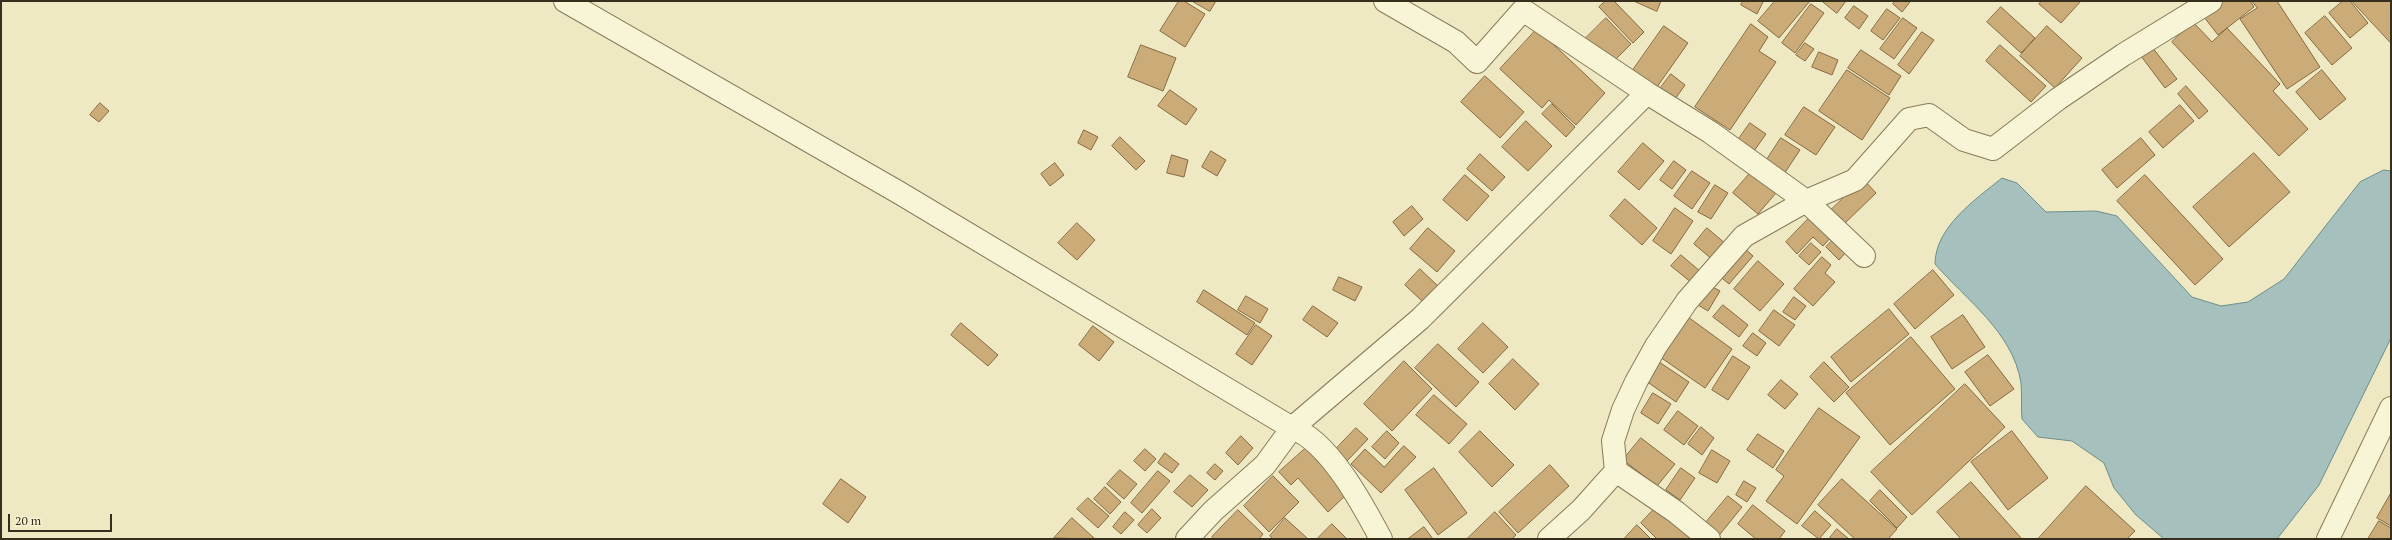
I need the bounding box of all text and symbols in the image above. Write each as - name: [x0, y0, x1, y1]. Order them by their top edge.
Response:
- scale bar: [10, 506, 114, 532]
- text: 20 m: [15, 513, 41, 528]

